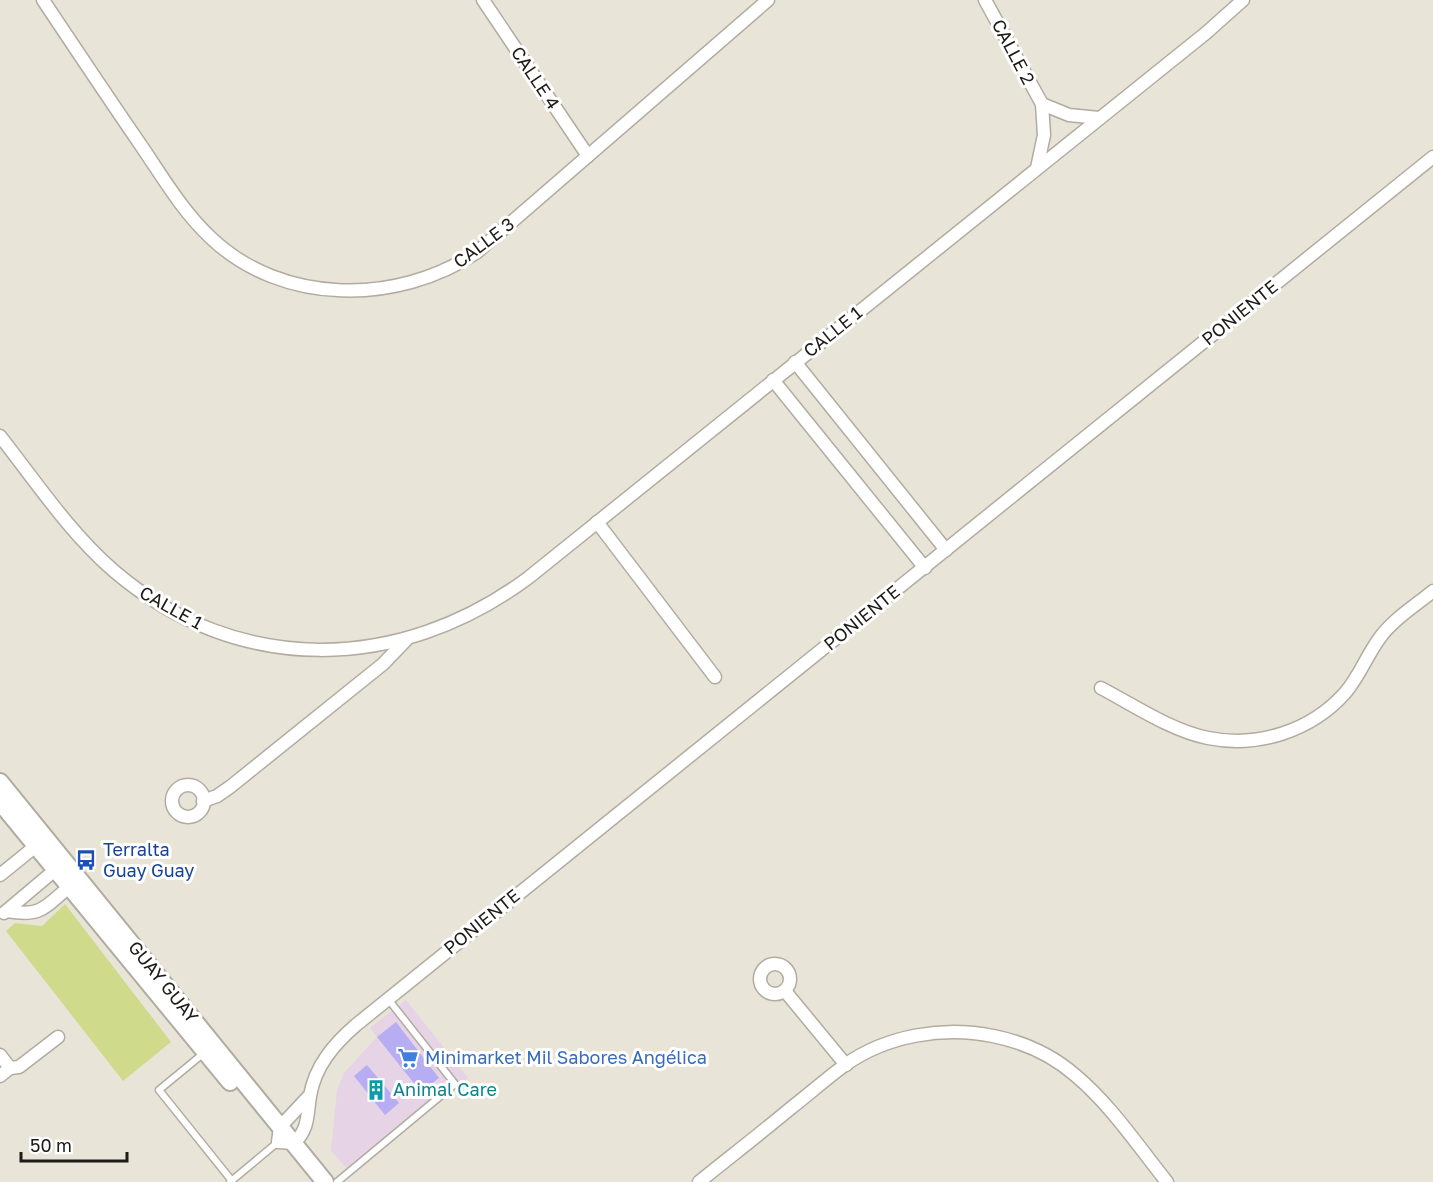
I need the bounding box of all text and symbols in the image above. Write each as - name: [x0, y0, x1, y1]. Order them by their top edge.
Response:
- street label: CALLE 2: [988, 15, 1040, 88]
- street label: CALLE 4: [507, 42, 565, 113]
- street label: CALLE 3: [449, 212, 518, 272]
- street label: PONIENTE: [1197, 275, 1282, 349]
- street label: CALLE 1: [799, 301, 866, 361]
- street label: PONIENTE: [819, 580, 904, 654]
- street label: CALLE 1: [136, 581, 207, 634]
- place label: Terralta Guay Guay: [103, 838, 194, 881]
- bus stop icon: Terralta Guay Guay: [74, 848, 98, 872]
- street label: PONIENTE: [439, 884, 524, 958]
- street label: GUAY GUAY: [124, 936, 204, 1027]
- supermarket icon: Minimarket Mil Sabores Angélica: [396, 1046, 420, 1070]
- place label: Minimarket Mil Sabores Angélica: [425, 1046, 707, 1068]
- building icon: Animal Care: [364, 1078, 388, 1102]
- place label: Animal Care: [393, 1078, 497, 1100]
- scale bar: [21, 1125, 128, 1163]
- text: 50 m: [30, 1134, 72, 1156]

